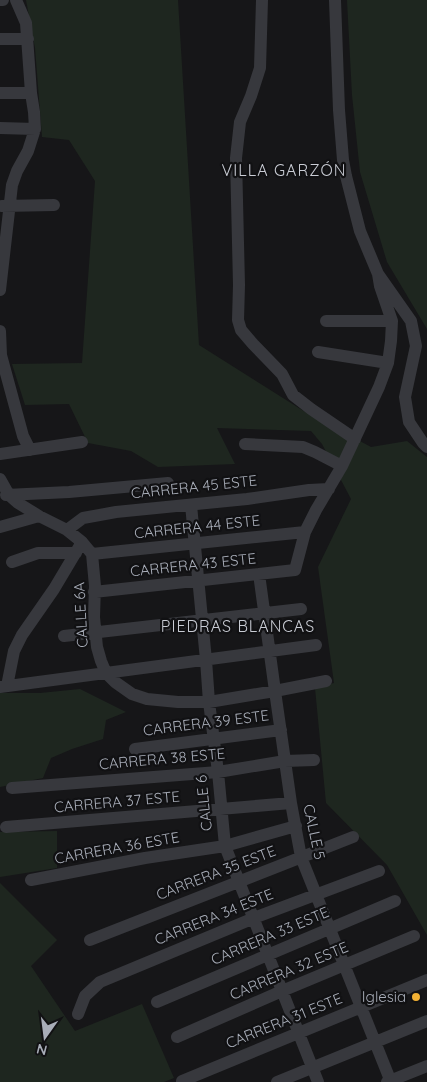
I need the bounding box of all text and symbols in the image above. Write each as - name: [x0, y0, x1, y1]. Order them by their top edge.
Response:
- district label: VILLA GARZÓN: [222, 160, 346, 180]
- street label: CARRERA 45 ESTE: [130, 470, 258, 503]
- street label: CARRERA 44 ESTE: [133, 510, 261, 543]
- street label: CARRERA 43 ESTE: [129, 548, 257, 581]
- street label: CALLE 6A: [69, 581, 92, 648]
- district label: PIEDRAS BLANCAS: [161, 616, 315, 636]
- street label: CARRERA 39 ESTE: [142, 705, 270, 740]
- street label: CARRERA 38 ESTE: [98, 744, 226, 773]
- street label: CALLE 6: [191, 774, 216, 832]
- street label: CARRERA 37 ESTE: [53, 787, 181, 816]
- street label: CALLE 5: [299, 802, 330, 861]
- street label: CARRERA 36 ESTE: [53, 827, 181, 868]
- street label: CARRERA 35 ESTE: [153, 841, 278, 904]
- street label: CARRERA 34 ESTE: [152, 884, 276, 949]
- street label: CARRERA 33 ESTE: [208, 902, 332, 969]
- street label: CARRERA 32 ESTE: [227, 937, 351, 1004]
- place label: Iglesia: [362, 987, 406, 1006]
- street label: CARRERA 31 ESTE: [223, 988, 345, 1053]
- marker: Iglesia: [410, 991, 422, 1003]
- north arrow: [20, 1012, 70, 1062]
- text: N: [35, 1040, 49, 1060]

